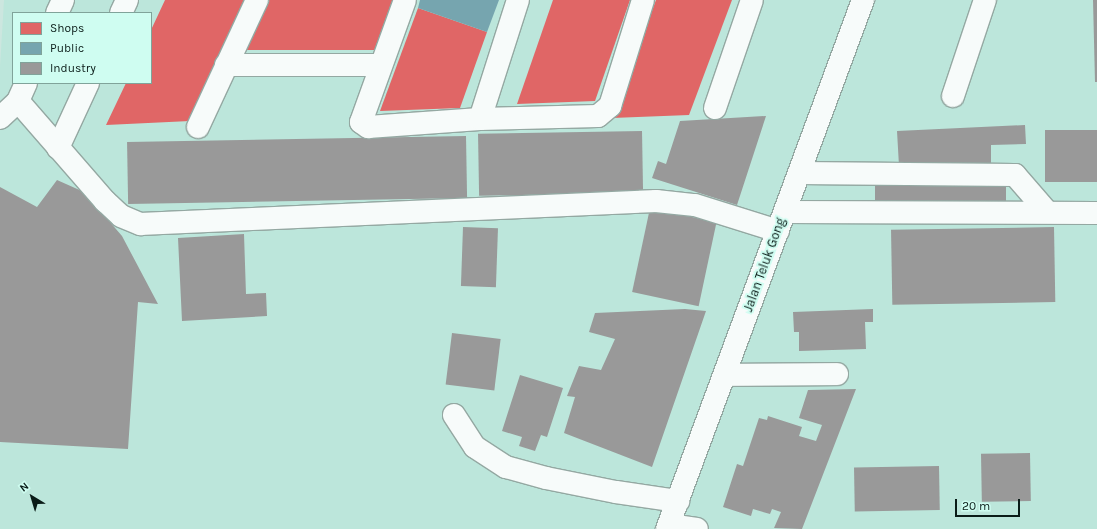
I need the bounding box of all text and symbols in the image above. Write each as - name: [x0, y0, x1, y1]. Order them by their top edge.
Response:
- legend: [12, 12, 152, 84]
- text: Shops: [50, 21, 84, 35]
- text: Public: [50, 41, 84, 55]
- text: Industry: [50, 61, 96, 75]
- street label: Jalan Teluk Gong: [741, 216, 789, 314]
- north arrow: [12, 477, 52, 517]
- text: N: [17, 480, 31, 495]
- scale bar: [957, 491, 1022, 517]
- text: 20 m: [962, 499, 990, 513]

